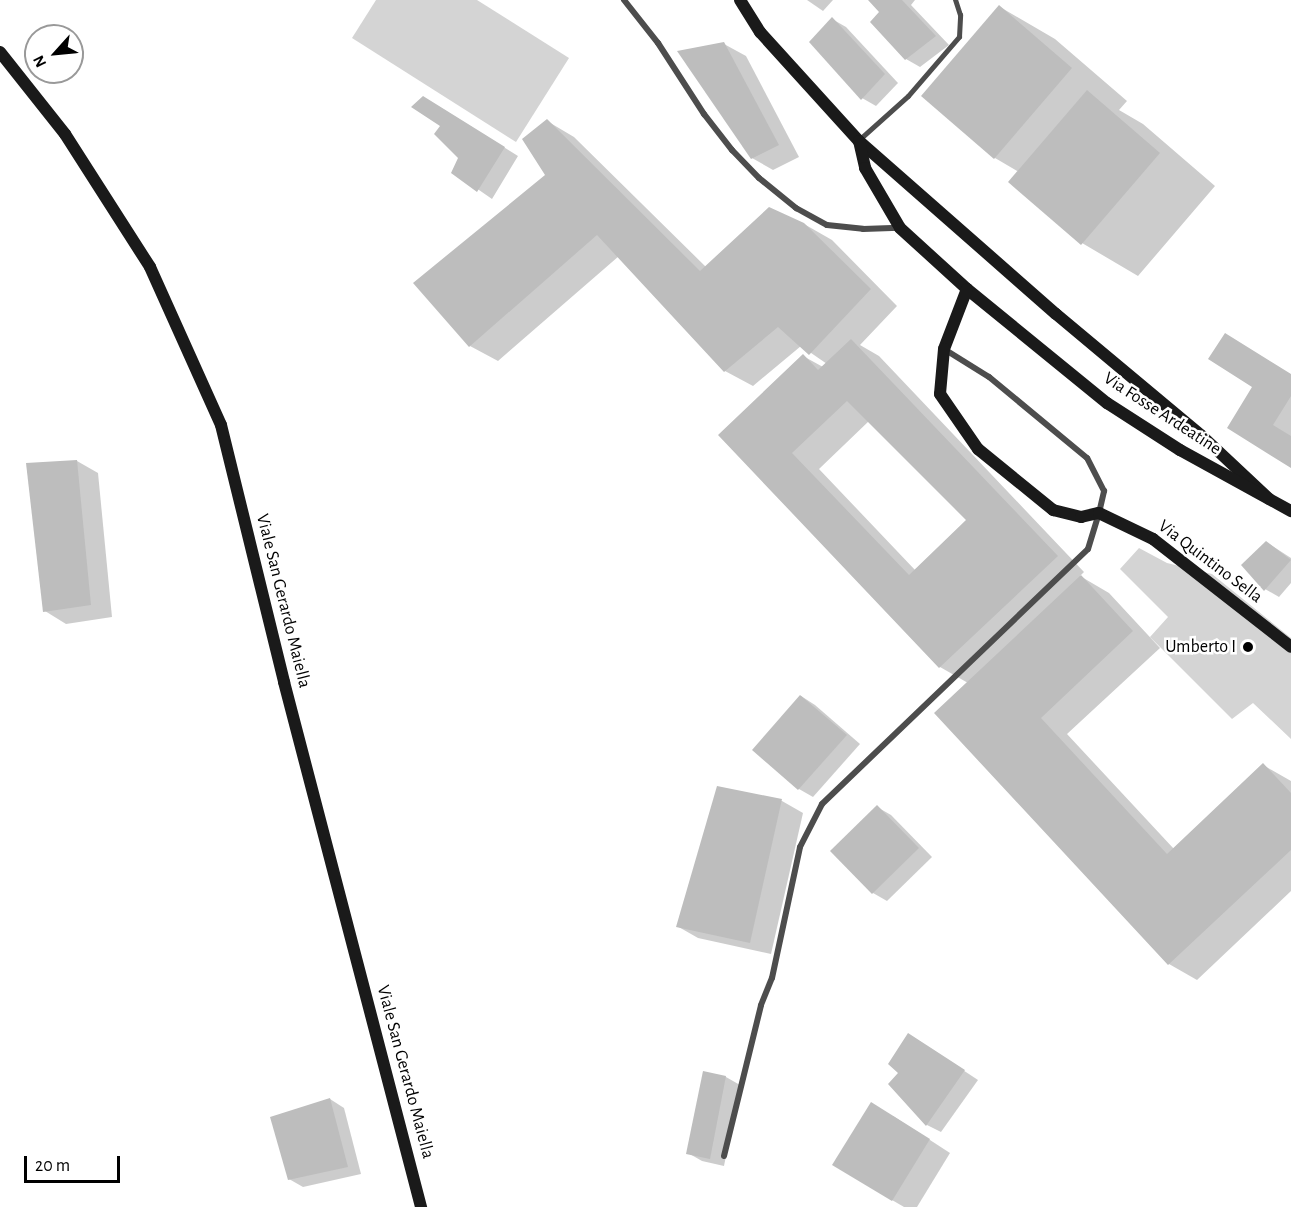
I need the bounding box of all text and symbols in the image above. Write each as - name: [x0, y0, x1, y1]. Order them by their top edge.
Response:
- north arrow: [24, 24, 84, 84]
- text: N: [30, 53, 49, 70]
- street label: Via Fosse Ardeatine: [1099, 368, 1225, 460]
- street label: Viale San Gerardo Maiella: [251, 512, 315, 690]
- street label: Via Quintino Sella: [1154, 516, 1266, 608]
- place label: Umberto I: [1165, 636, 1236, 658]
- marker: Umberto I: [1241, 640, 1255, 654]
- street label: Viale San Gerardo Maiella: [371, 983, 439, 1161]
- scale bar: [27, 1144, 123, 1182]
- text: 20 m: [35, 1157, 70, 1175]

